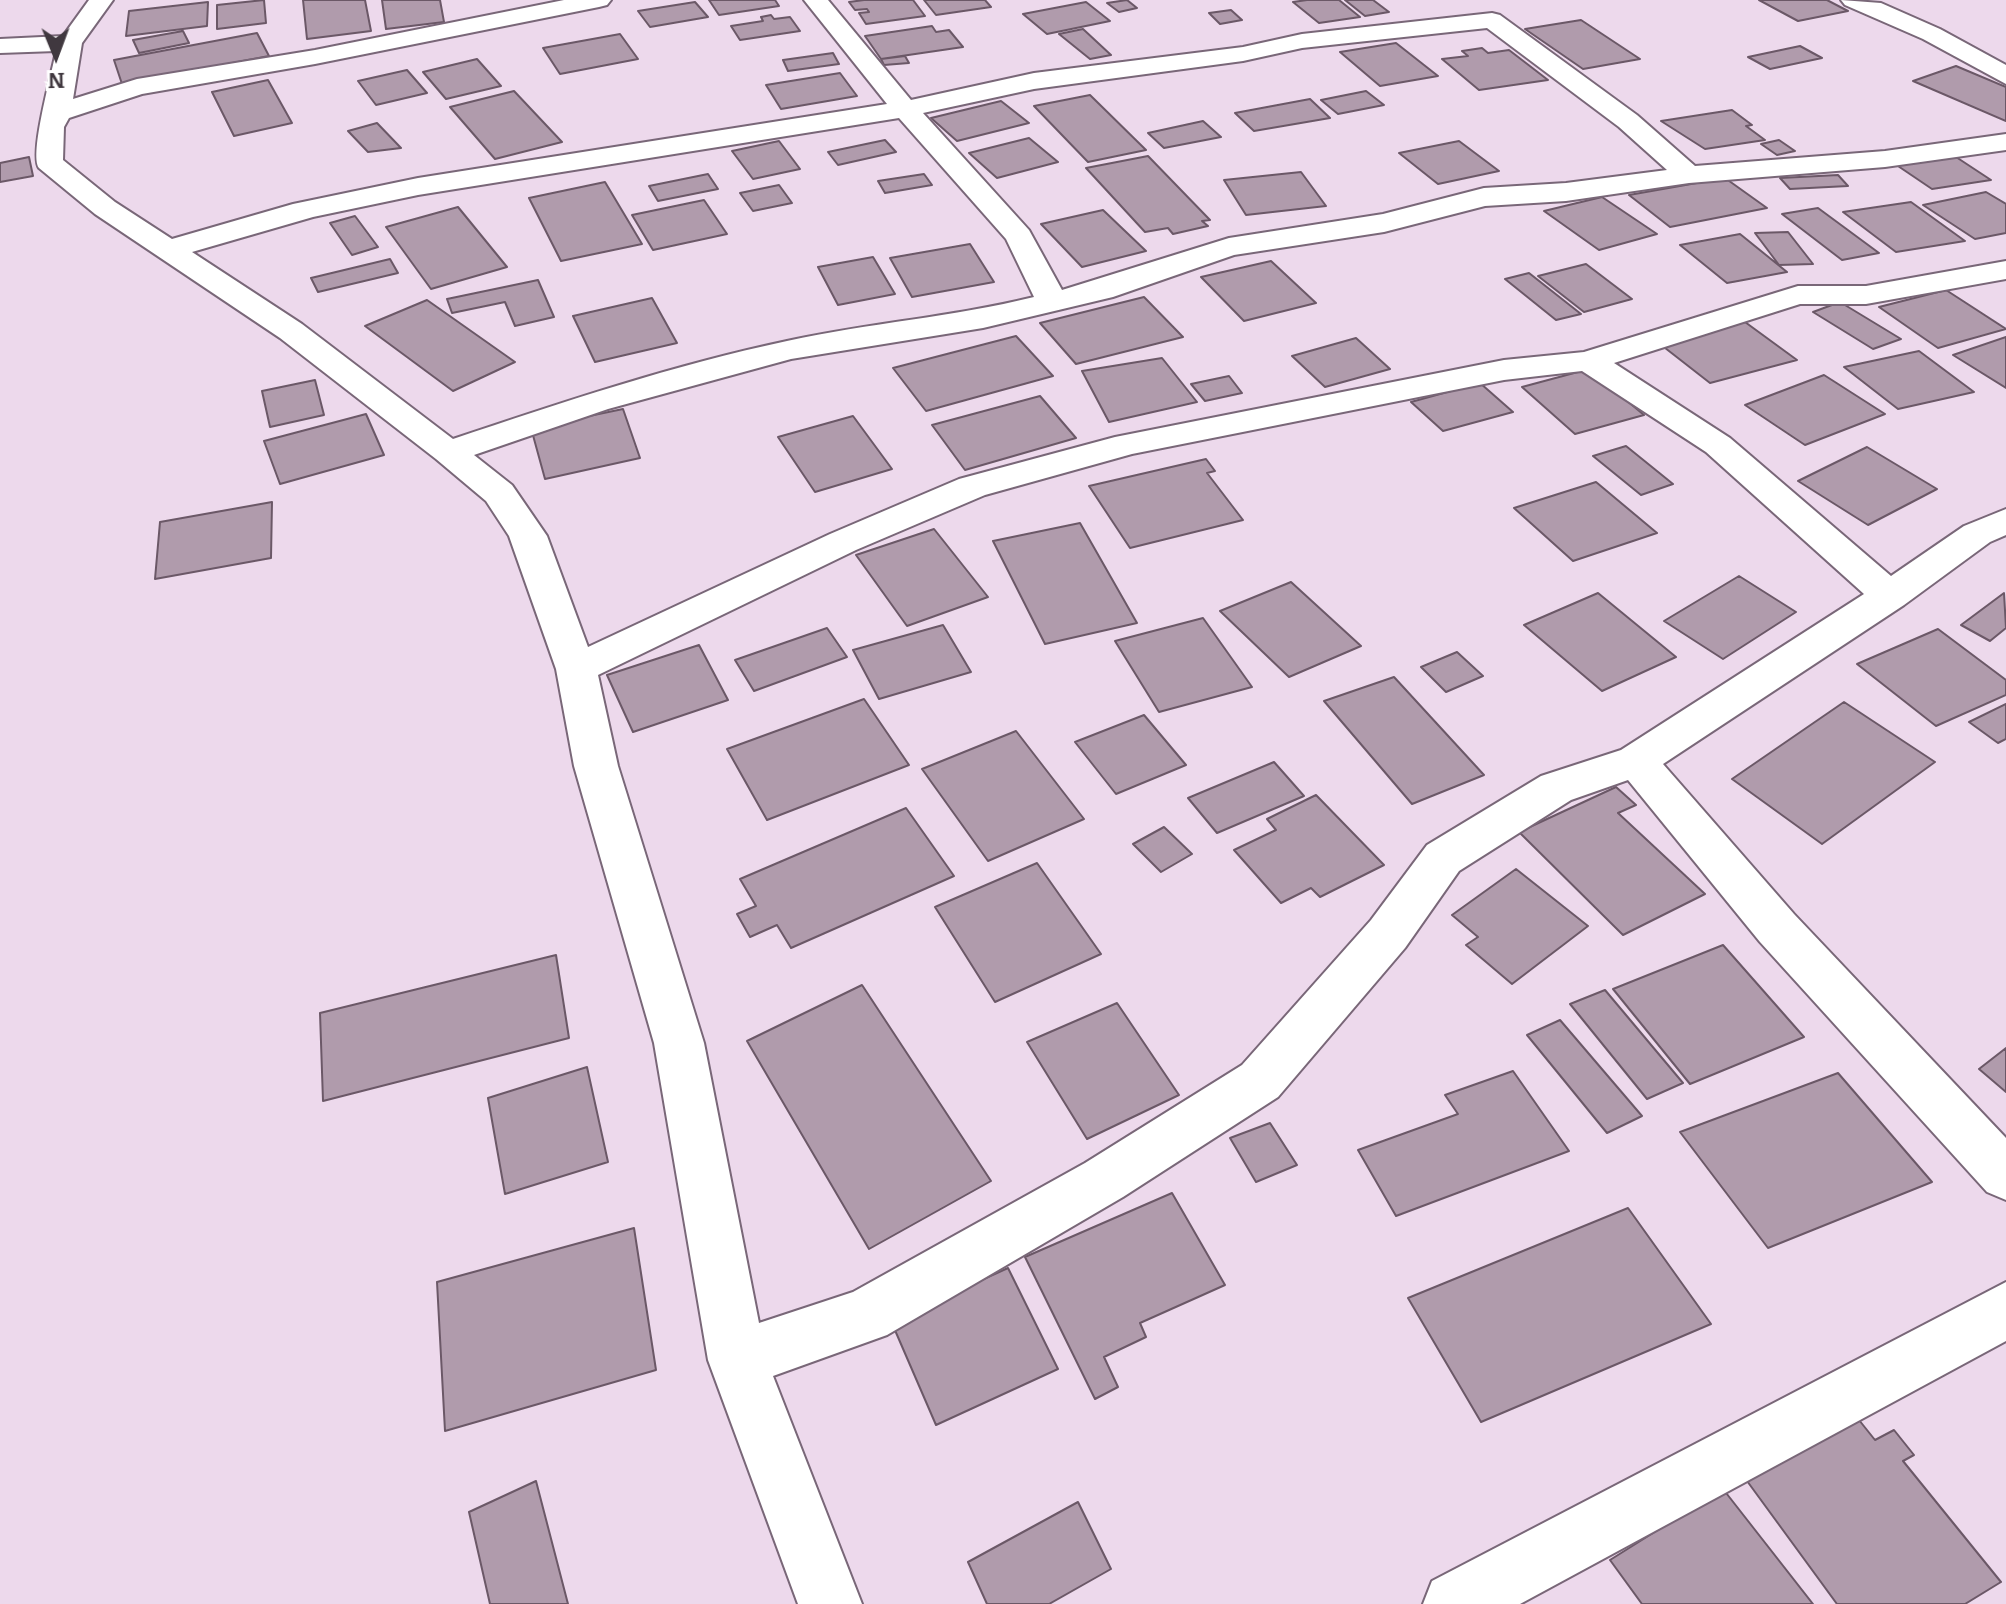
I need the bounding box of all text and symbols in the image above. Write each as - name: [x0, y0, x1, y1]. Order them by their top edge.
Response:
- north arrow: [16, 16, 96, 96]
- text: N: [48, 67, 65, 94]

